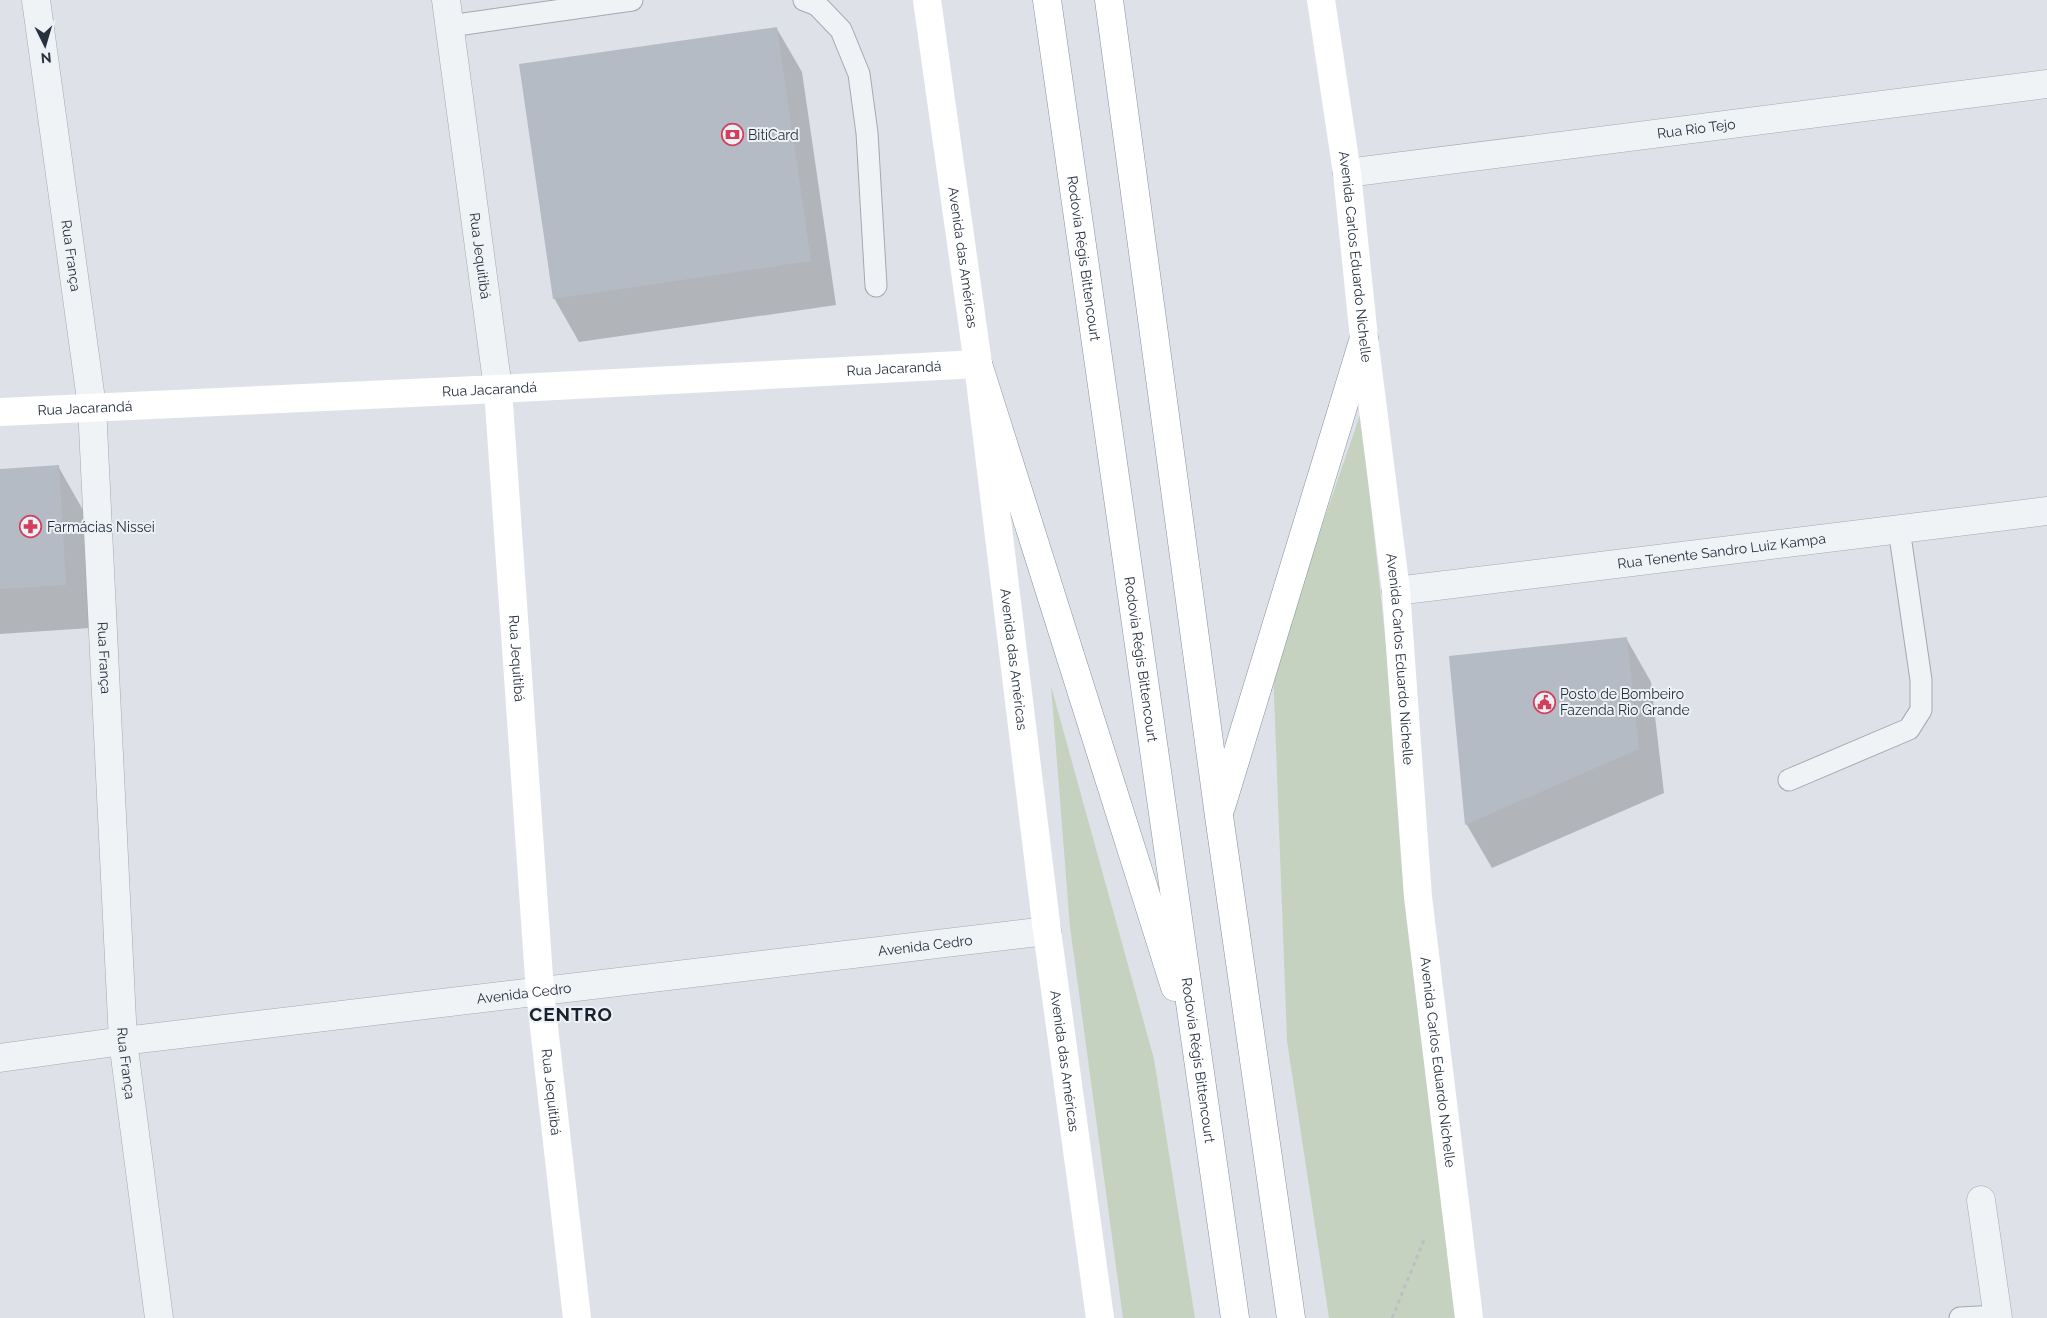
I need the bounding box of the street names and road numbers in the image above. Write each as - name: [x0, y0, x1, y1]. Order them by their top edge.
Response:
- street label: Rua Rio Tejo: [1656, 116, 1736, 142]
- street label: Avenida Carlos Eduardo Nichelle: [1336, 150, 1375, 363]
- street label: Rodovia Régis Bittencourt: [1064, 175, 1104, 342]
- street label: Avenida das Américas: [945, 186, 981, 329]
- street label: Rua Jequitibá: [466, 211, 494, 300]
- street label: Rua França: [58, 219, 84, 293]
- street label: Rua Jacarandá: [846, 358, 942, 379]
- street label: Rua Jacarandá: [442, 379, 537, 400]
- street label: Rua Jacarandá: [37, 398, 133, 418]
- street label: Rua Tenente Sandro Luiz Kampa: [1616, 530, 1827, 572]
- street label: Avenida Carlos Eduardo Nichelle: [1383, 552, 1416, 766]
- street label: Rodovia Régis Bittencourt: [1121, 576, 1161, 743]
- street label: Avenida das Américas: [997, 588, 1031, 731]
- street label: Rua Jequitibá: [506, 614, 528, 702]
- street label: Rua França: [95, 621, 114, 694]
- street label: Avenida Cedro: [877, 932, 973, 959]
- street label: Avenida Carlos Eduardo Nichelle: [1417, 956, 1459, 1169]
- street label: Rodovia Régis Bittencourt: [1179, 976, 1218, 1144]
- street label: Avenida Cedro: [476, 980, 572, 1007]
- street label: Avenida das Américas: [1047, 989, 1082, 1133]
- street label: Rua França: [114, 1027, 138, 1100]
- street label: Rua Jequitibá: [538, 1048, 564, 1136]

